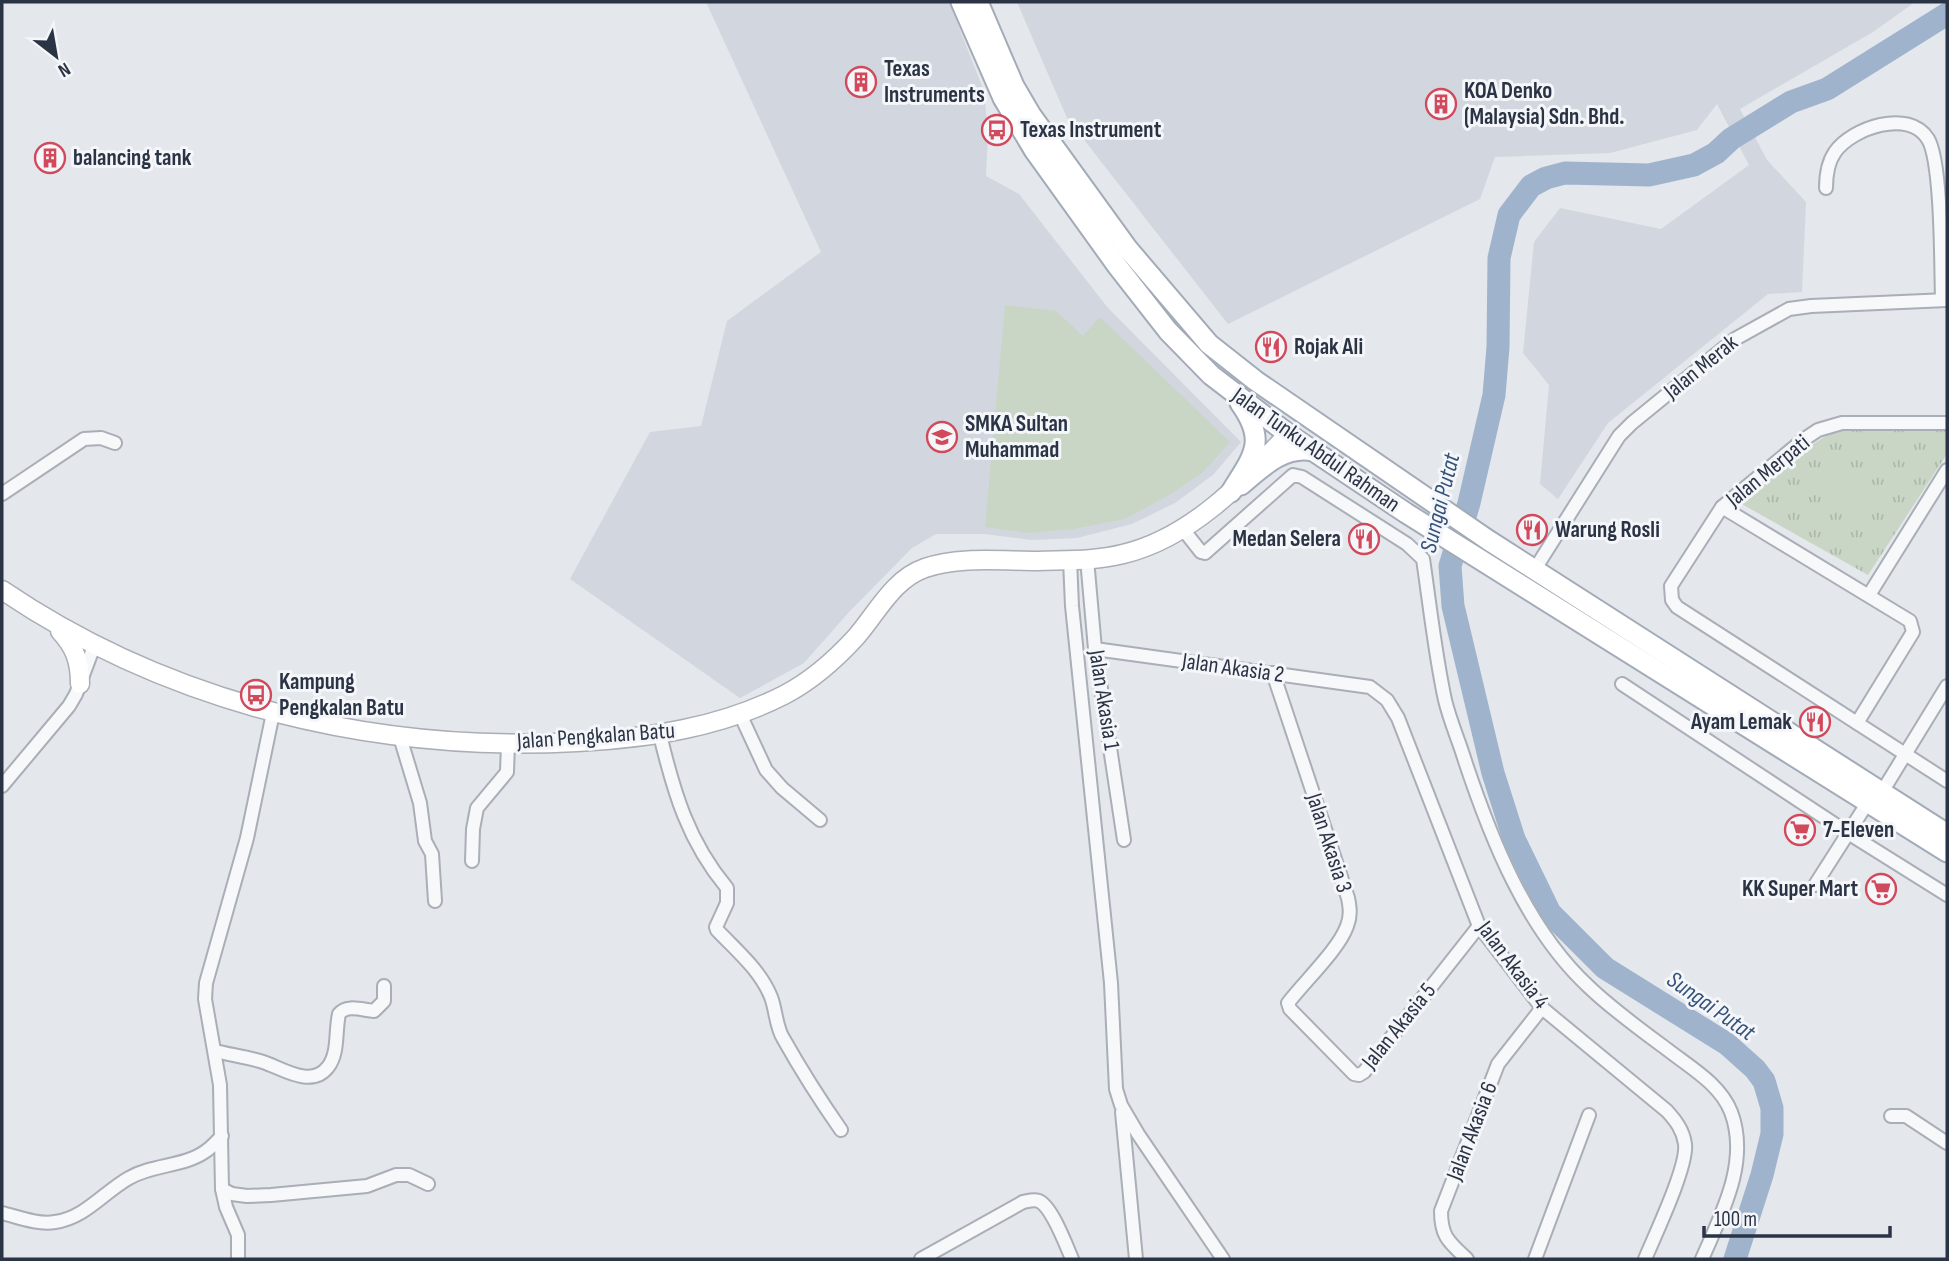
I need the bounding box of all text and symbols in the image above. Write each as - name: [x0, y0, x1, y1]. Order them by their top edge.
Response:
- north arrow: [21, 21, 91, 91]
- place label: Texas Instruments: [884, 55, 985, 109]
- text: N: [54, 57, 74, 82]
- building icon: Texas Instruments: [844, 65, 878, 99]
- place label: KOA Denko (Malaysia) Sdn. Bhd.: [1464, 77, 1625, 131]
- building icon: KOA Denko (Malaysia) Sdn. Bhd.: [1424, 87, 1458, 121]
- bus stop icon: Texas Instrument: [980, 113, 1014, 147]
- place label: Texas Instrument: [1020, 116, 1162, 144]
- building icon: balancing tank: [33, 141, 67, 175]
- place label: balancing tank: [73, 144, 192, 172]
- street label: Jalan Merak: [1658, 329, 1744, 406]
- restaurant icon: Rojak Ali: [1254, 330, 1288, 364]
- place label: Rojak Ali: [1294, 333, 1363, 361]
- street label: Jalan Tunku Abdul Rahman: [1226, 381, 1405, 518]
- place label: SMKA Sultan Muhammad: [965, 410, 1068, 464]
- school or university icon: SMKA Sultan Muhammad: [925, 420, 959, 454]
- street label: Jalan Merpati: [1720, 429, 1815, 514]
- water label: Sungai Putat: [1414, 450, 1467, 556]
- restaurant icon: Warung Rosli: [1515, 513, 1549, 547]
- place label: Warung Rosli: [1555, 516, 1660, 544]
- restaurant icon: Medan Selera: [1347, 522, 1381, 556]
- place label: Medan Selera: [1232, 525, 1341, 553]
- street label: Jalan Akasia 1: [1082, 647, 1126, 752]
- street label: Jalan Akasia 2: [1179, 647, 1286, 689]
- place label: Kampung Pengkalan Batu: [279, 668, 404, 722]
- bus stop icon: Kampung Pengkalan Batu: [239, 678, 273, 712]
- restaurant icon: Ayam Lemak: [1798, 705, 1832, 739]
- place label: Ayam Lemak: [1690, 708, 1792, 736]
- street label: Jalan Pengkalan Batu: [515, 717, 676, 756]
- street label: Jalan Akasia 3: [1300, 789, 1358, 896]
- supermarket icon: 7-Eleven: [1783, 813, 1817, 847]
- place label: 7-Eleven: [1823, 816, 1894, 844]
- supermarket icon: KK Super Mart: [1864, 872, 1898, 906]
- place label: KK Super Mart: [1742, 875, 1858, 903]
- street label: Jalan Akasia 4: [1470, 915, 1555, 1015]
- water label: Sungai Putat: [1661, 965, 1761, 1047]
- street label: Jalan Akasia 5: [1355, 977, 1442, 1075]
- street label: Jalan Akasia 6: [1440, 1078, 1504, 1185]
- scale bar: [1704, 1194, 1890, 1238]
- text: 100 m: [1714, 1207, 1757, 1232]

